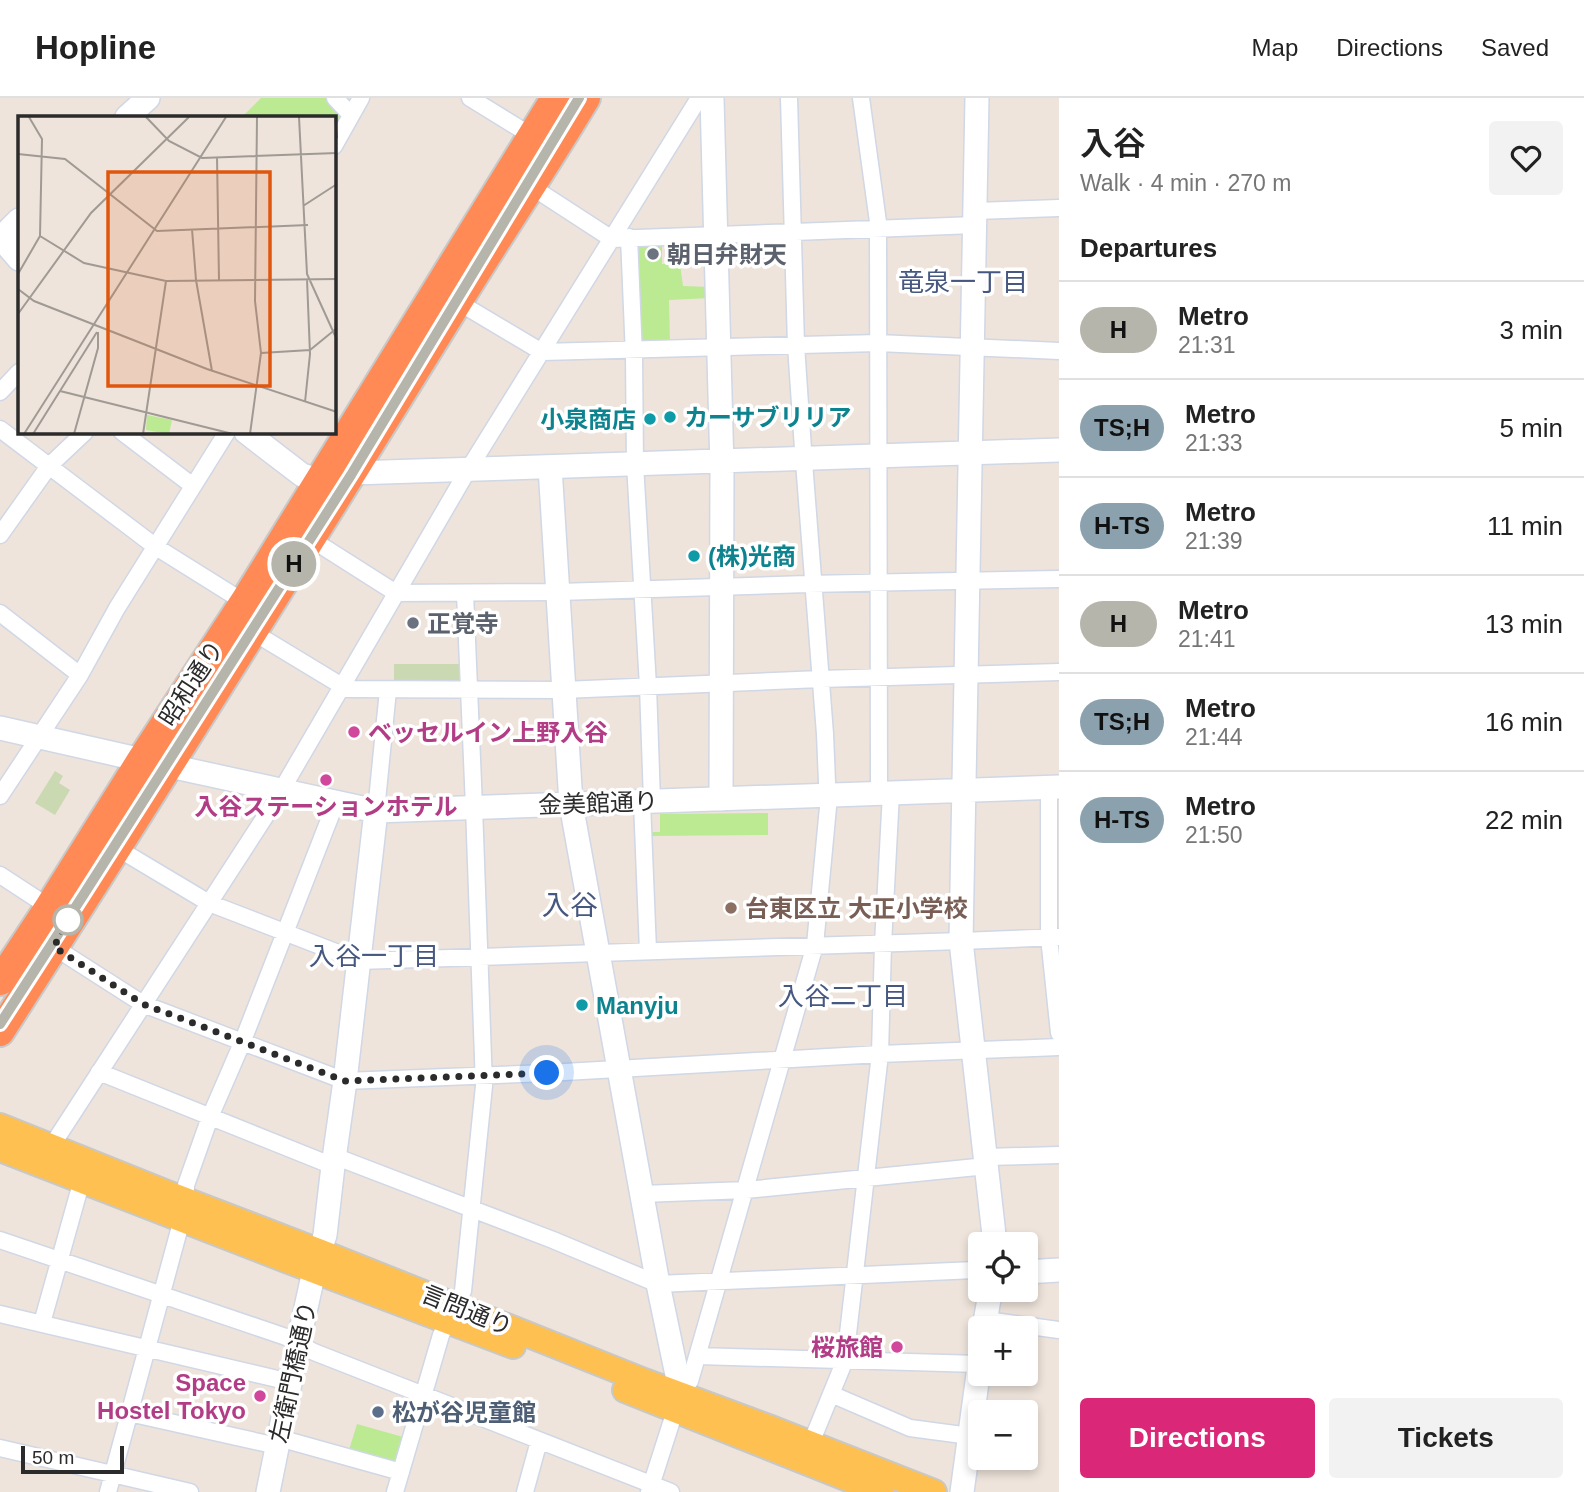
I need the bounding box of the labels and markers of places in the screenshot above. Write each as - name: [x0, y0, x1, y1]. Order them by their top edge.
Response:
- place label: 朝日弁財天: [667, 241, 787, 268]
- marker: 朝日弁財天: [645, 246, 661, 262]
- place label: カーサブリリア: [684, 404, 852, 431]
- place label: 小泉商店: [540, 406, 636, 433]
- marker: カーサブリリア: [662, 409, 678, 425]
- marker: 小泉商店: [642, 411, 658, 427]
- place label: (株)光商: [708, 543, 796, 570]
- marker: (株)光商: [686, 548, 702, 564]
- place label: 正覚寺: [427, 610, 499, 637]
- marker: 正覚寺: [405, 615, 421, 631]
- place label: ベッセルイン上野入谷: [368, 719, 608, 746]
- marker: ベッセルイン上野入谷: [346, 724, 362, 740]
- marker: 入谷ステーションホテル: [318, 772, 334, 788]
- place label: 入谷ステーションホテル: [194, 793, 458, 820]
- place label: 台東区立 大正小学校: [745, 895, 968, 922]
- marker: 台東区立 大正小学校: [723, 900, 739, 916]
- unlabelled marker: [53, 905, 83, 935]
- place label: Manyju: [596, 992, 679, 1019]
- marker: Manyju: [574, 997, 590, 1013]
- place label: 桜旅館: [811, 1334, 883, 1361]
- marker: 桜旅館: [889, 1339, 905, 1355]
- place label: Space Hostel Tokyo: [97, 1369, 246, 1424]
- marker: Space Hostel Tokyo: [252, 1388, 268, 1404]
- place label: 松が谷児童館: [392, 1399, 536, 1426]
- marker: 松が谷児童館: [370, 1404, 386, 1420]

